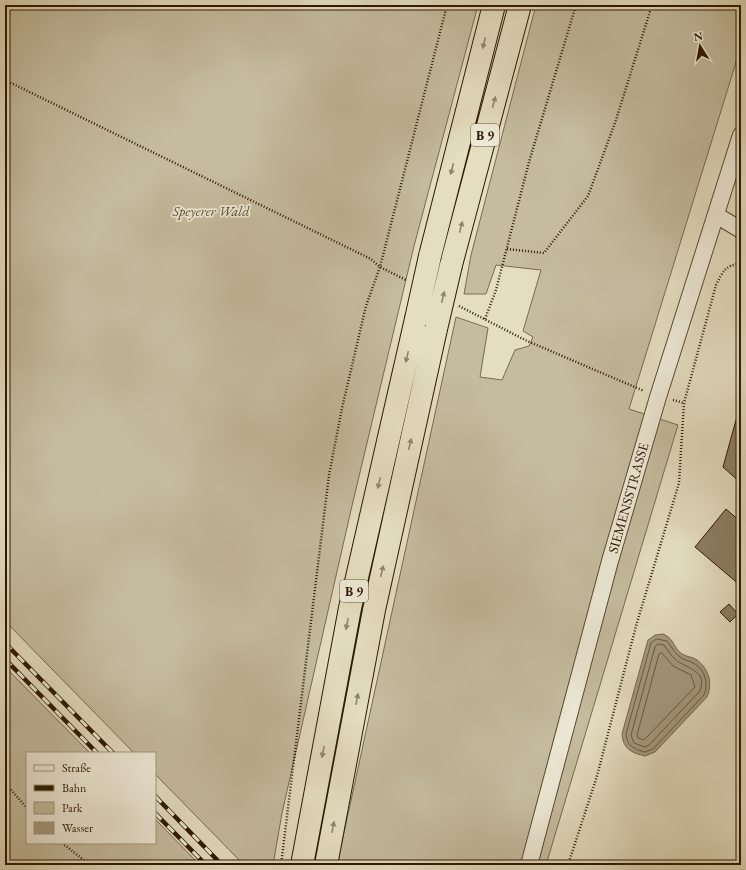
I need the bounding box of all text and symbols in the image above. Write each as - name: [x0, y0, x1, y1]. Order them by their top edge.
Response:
- north arrow: [680, 26, 720, 66]
- text: N: [692, 28, 704, 44]
- one-way arrow: [481, 37, 487, 49]
- one-way arrow: [491, 96, 497, 108]
- road number: B 9: [471, 124, 499, 146]
- one-way arrow: [449, 163, 455, 175]
- park label: Speyerer Wald: [172, 202, 250, 220]
- one-way arrow: [458, 221, 464, 234]
- one-way arrow: [441, 291, 447, 303]
- one-way arrow: [404, 350, 410, 363]
- one-way arrow: [408, 438, 414, 451]
- street label: SIEMENSSTRASSE: [604, 440, 652, 555]
- one-way arrow: [375, 477, 381, 490]
- one-way arrow: [380, 565, 386, 578]
- road number: B 9: [340, 580, 368, 602]
- one-way arrow: [344, 618, 350, 630]
- one-way arrow: [354, 693, 360, 705]
- one-way arrow: [320, 746, 326, 758]
- legend: [26, 752, 156, 844]
- text: Straße: [62, 760, 91, 776]
- text: Bahn: [62, 780, 87, 796]
- text: Park: [62, 800, 83, 816]
- text: Wasser: [62, 820, 93, 836]
- one-way arrow: [330, 821, 336, 833]

